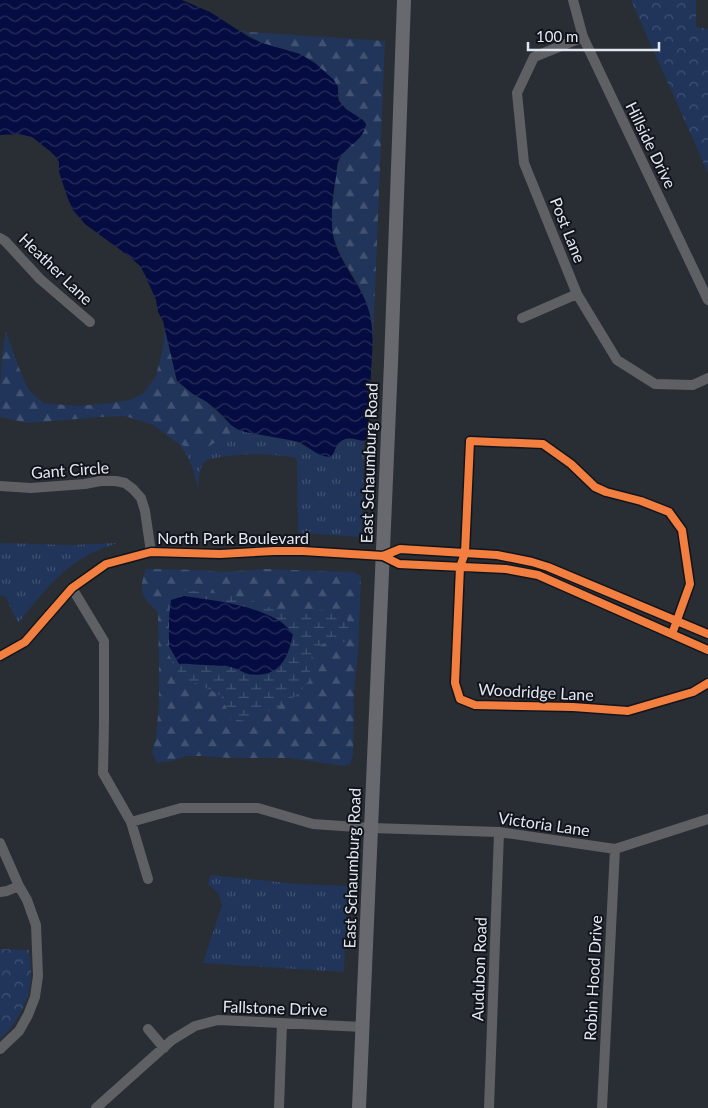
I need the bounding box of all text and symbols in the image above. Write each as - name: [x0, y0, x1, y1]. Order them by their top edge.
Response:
- scale bar: [528, 20, 659, 52]
- text: 100 m: [536, 27, 578, 45]
- street label: Hillside Drive: [622, 98, 681, 191]
- street label: Post Lane: [547, 194, 590, 265]
- street label: Heather Lane: [16, 229, 97, 308]
- street label: East Schaumburg Road: [356, 382, 381, 544]
- street label: Gant Circle: [30, 457, 110, 482]
- street label: North Park Boulevard: [157, 528, 309, 547]
- street label: Woodridge Lane: [478, 679, 594, 704]
- street label: East Schaumburg Road: [339, 787, 364, 949]
- street label: Victoria Lane: [497, 808, 591, 839]
- street label: Robin Hood Drive: [580, 915, 605, 1041]
- street label: Audubon Road: [467, 917, 490, 1021]
- street label: Fallstone Drive: [222, 996, 328, 1019]

